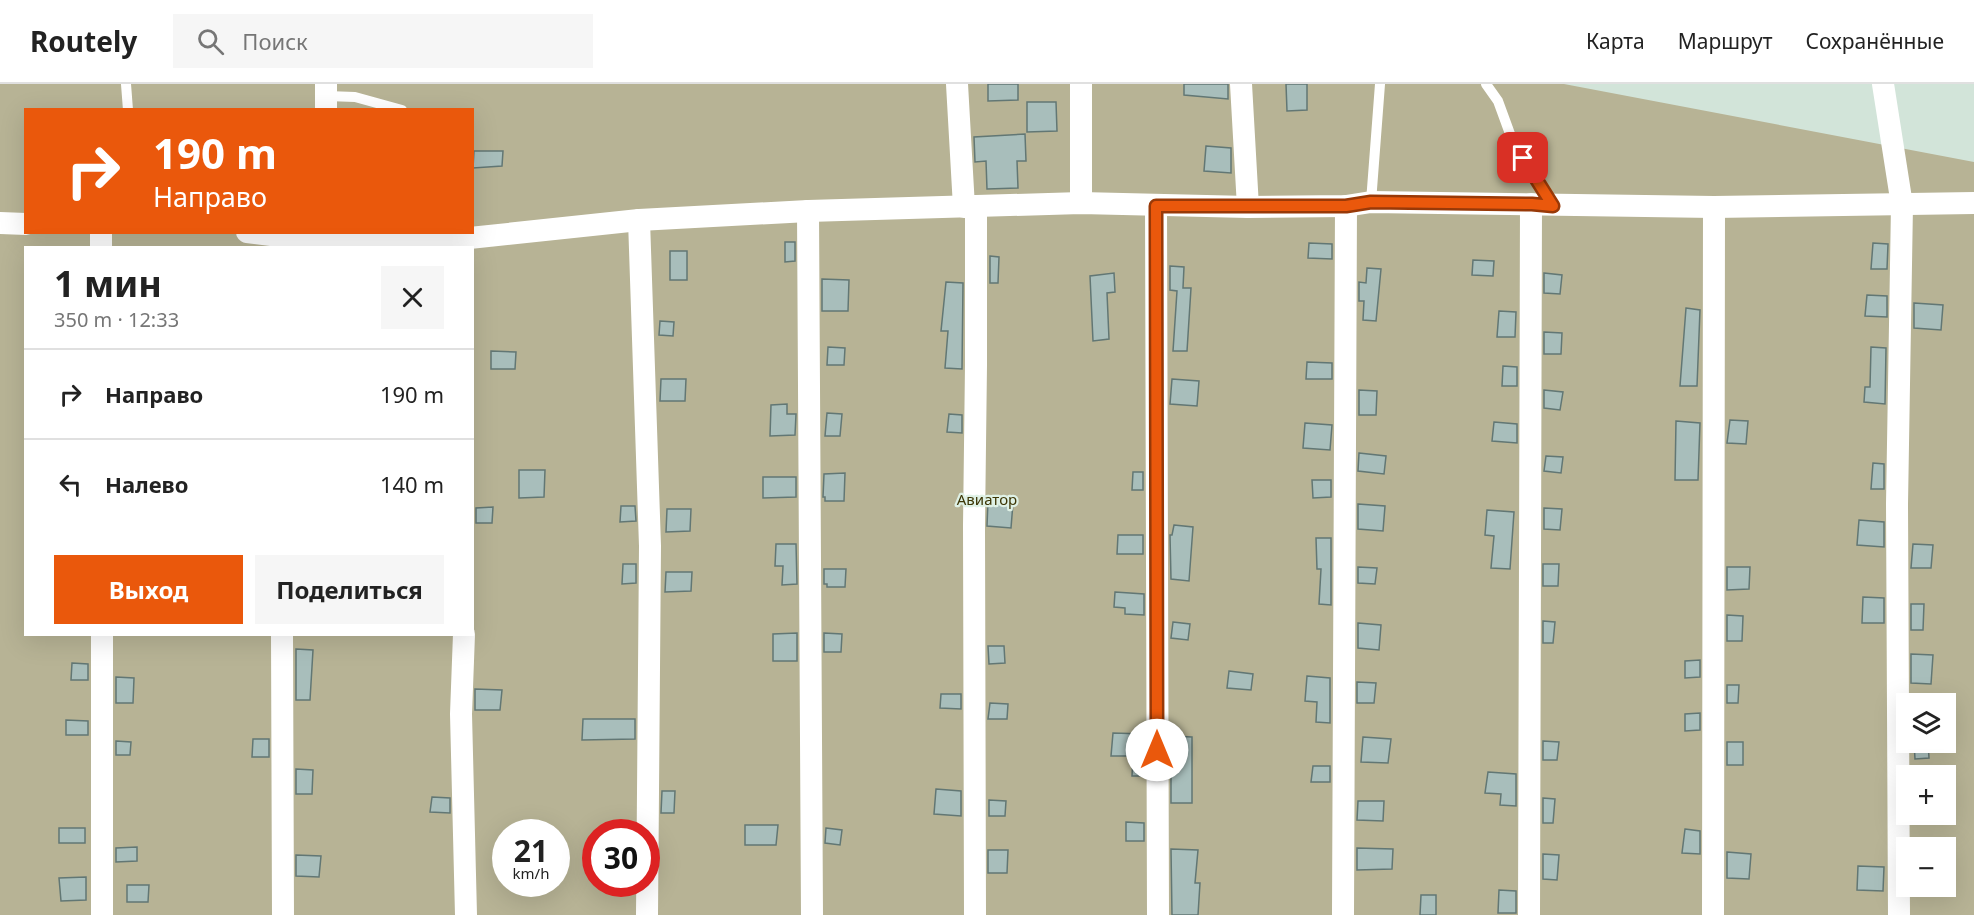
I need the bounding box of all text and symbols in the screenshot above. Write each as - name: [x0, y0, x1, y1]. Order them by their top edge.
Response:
- search box: [173, 14, 593, 68]
- text: Routely: [30, 22, 137, 60]
- icon: search: [194, 25, 227, 58]
- text: Поиск: [242, 26, 308, 56]
- text: Карта: [1586, 27, 1645, 55]
- text: Маршрут: [1678, 27, 1773, 55]
- text: Сохранённые: [1806, 27, 1944, 55]
- text: 190 m: [153, 124, 277, 181]
- icon: right: [54, 132, 132, 210]
- pin: [1497, 132, 1548, 183]
- icon: arrive: [1506, 141, 1539, 174]
- text: Направо: [153, 178, 267, 215]
- text: 1 мин: [54, 259, 162, 308]
- button: close: [381, 266, 444, 329]
- text: 350 m · 12:33: [54, 306, 179, 333]
- icon: right: [54, 378, 87, 411]
- text: Направо: [105, 379, 203, 409]
- text: 190 m: [380, 379, 444, 409]
- icon: left: [54, 468, 87, 501]
- text: Налево: [105, 469, 188, 499]
- text: 140 m: [380, 469, 444, 499]
- park label: Авиатор: [957, 489, 1017, 509]
- button: Выход: [54, 555, 243, 624]
- button: Поделиться: [255, 555, 444, 624]
- map controls: [1896, 693, 1956, 897]
- button: layers: [1896, 693, 1956, 753]
- position arrow: [1125, 718, 1189, 782]
- button: +: [1896, 765, 1956, 825]
- speed limit sign: 30: [582, 819, 660, 897]
- text: 21: [514, 830, 548, 871]
- button: −: [1896, 837, 1956, 897]
- text: km/h: [513, 863, 549, 883]

